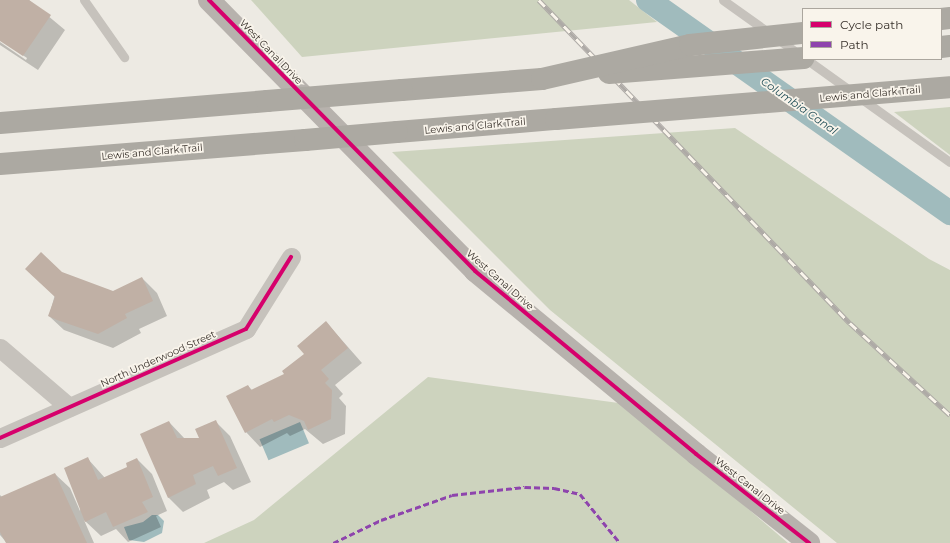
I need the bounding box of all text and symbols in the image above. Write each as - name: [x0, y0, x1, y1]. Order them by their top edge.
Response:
- legend: [802, 8, 942, 60]
- street label: West Canal Drive: [237, 17, 305, 87]
- text: Cycle path: [840, 17, 903, 32]
- text: Path: [840, 37, 869, 52]
- water label: Columbia Canal: [758, 75, 840, 137]
- street label: Lewis and Clark Trail: [819, 84, 921, 104]
- street label: Lewis and Clark Trail: [424, 116, 526, 136]
- street label: Lewis and Clark Trail: [101, 142, 203, 162]
- street label: West Canal Drive: [464, 248, 536, 312]
- street label: North Underwood Street: [99, 328, 217, 390]
- street label: West Canal Drive: [713, 455, 787, 517]

